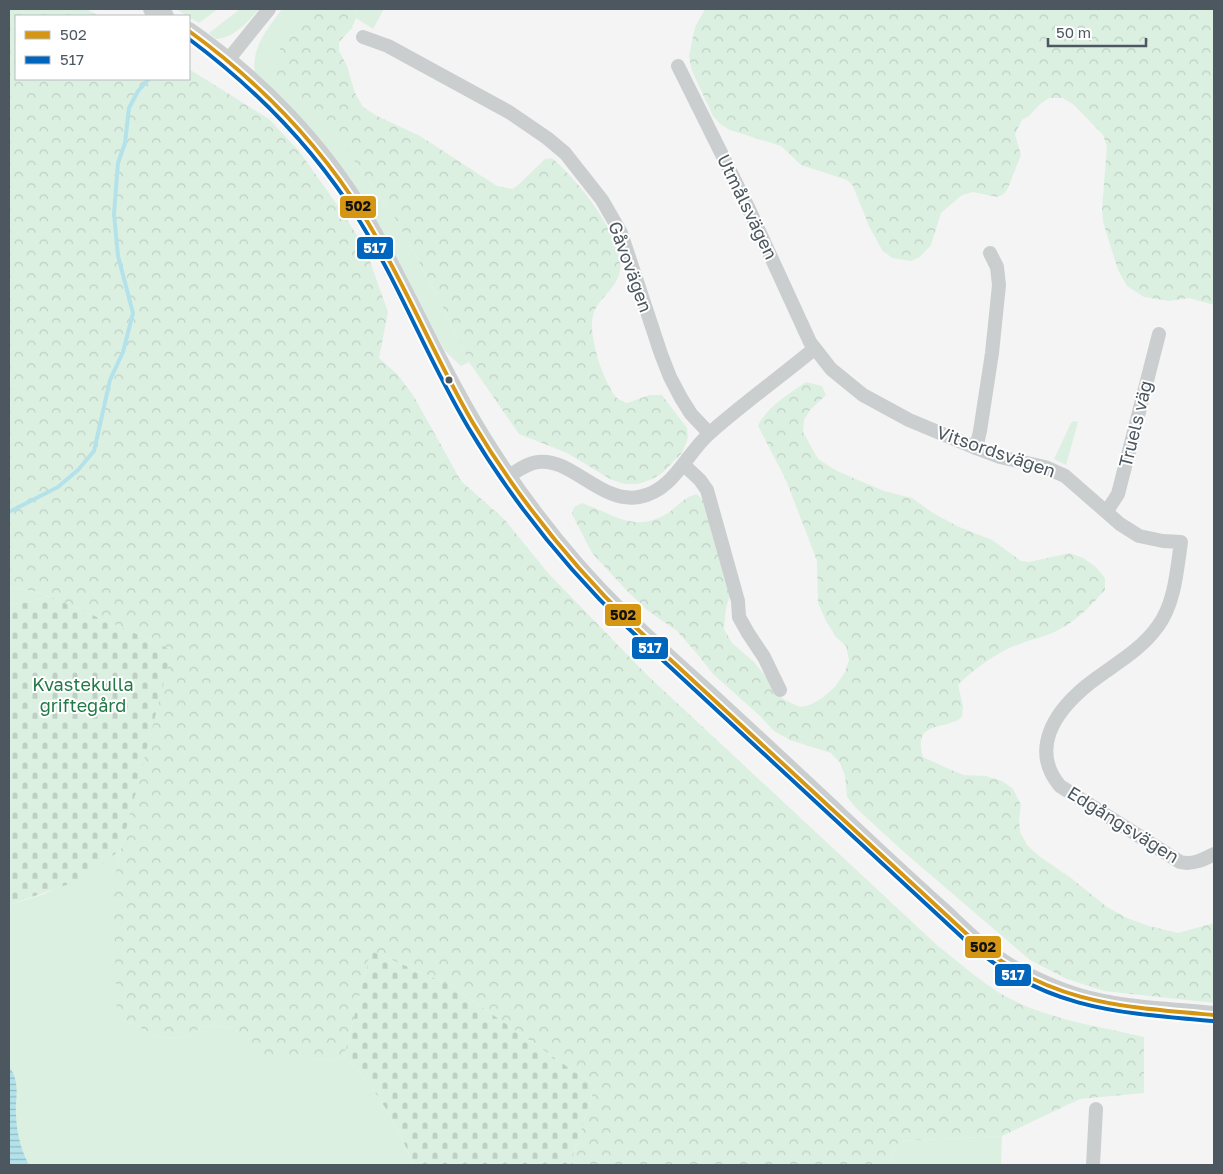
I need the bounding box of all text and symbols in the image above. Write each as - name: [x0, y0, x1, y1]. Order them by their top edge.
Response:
- legend: [15, 15, 190, 80]
- scale bar: [1048, 15, 1146, 47]
- text: 50 m: [1056, 23, 1091, 41]
- text: 502: [60, 25, 87, 43]
- text: 517: [60, 50, 84, 68]
- street label: Utmålsvägen: [713, 150, 783, 263]
- line badge: 502: [339, 195, 377, 219]
- text: 502: [345, 197, 372, 214]
- street label: Gåvovägen: [604, 218, 658, 315]
- line badge: 517: [356, 236, 394, 260]
- text: 517: [363, 239, 387, 256]
- unlabelled marker: [444, 375, 454, 385]
- street label: Truels väg: [1114, 378, 1156, 469]
- street label: Vitsordsvägen: [934, 420, 1059, 482]
- line badge: 502: [604, 603, 642, 627]
- text: 502: [610, 606, 637, 623]
- line badge: 517: [631, 636, 669, 660]
- text: 517: [638, 639, 662, 656]
- park label: Kvastekulla griftegård: [32, 673, 134, 716]
- street label: Edgångsvägen: [1064, 781, 1183, 867]
- line badge: 502: [964, 935, 1002, 959]
- text: 502: [970, 938, 997, 955]
- line badge: 517: [994, 963, 1032, 987]
- text: 517: [1001, 966, 1025, 983]

